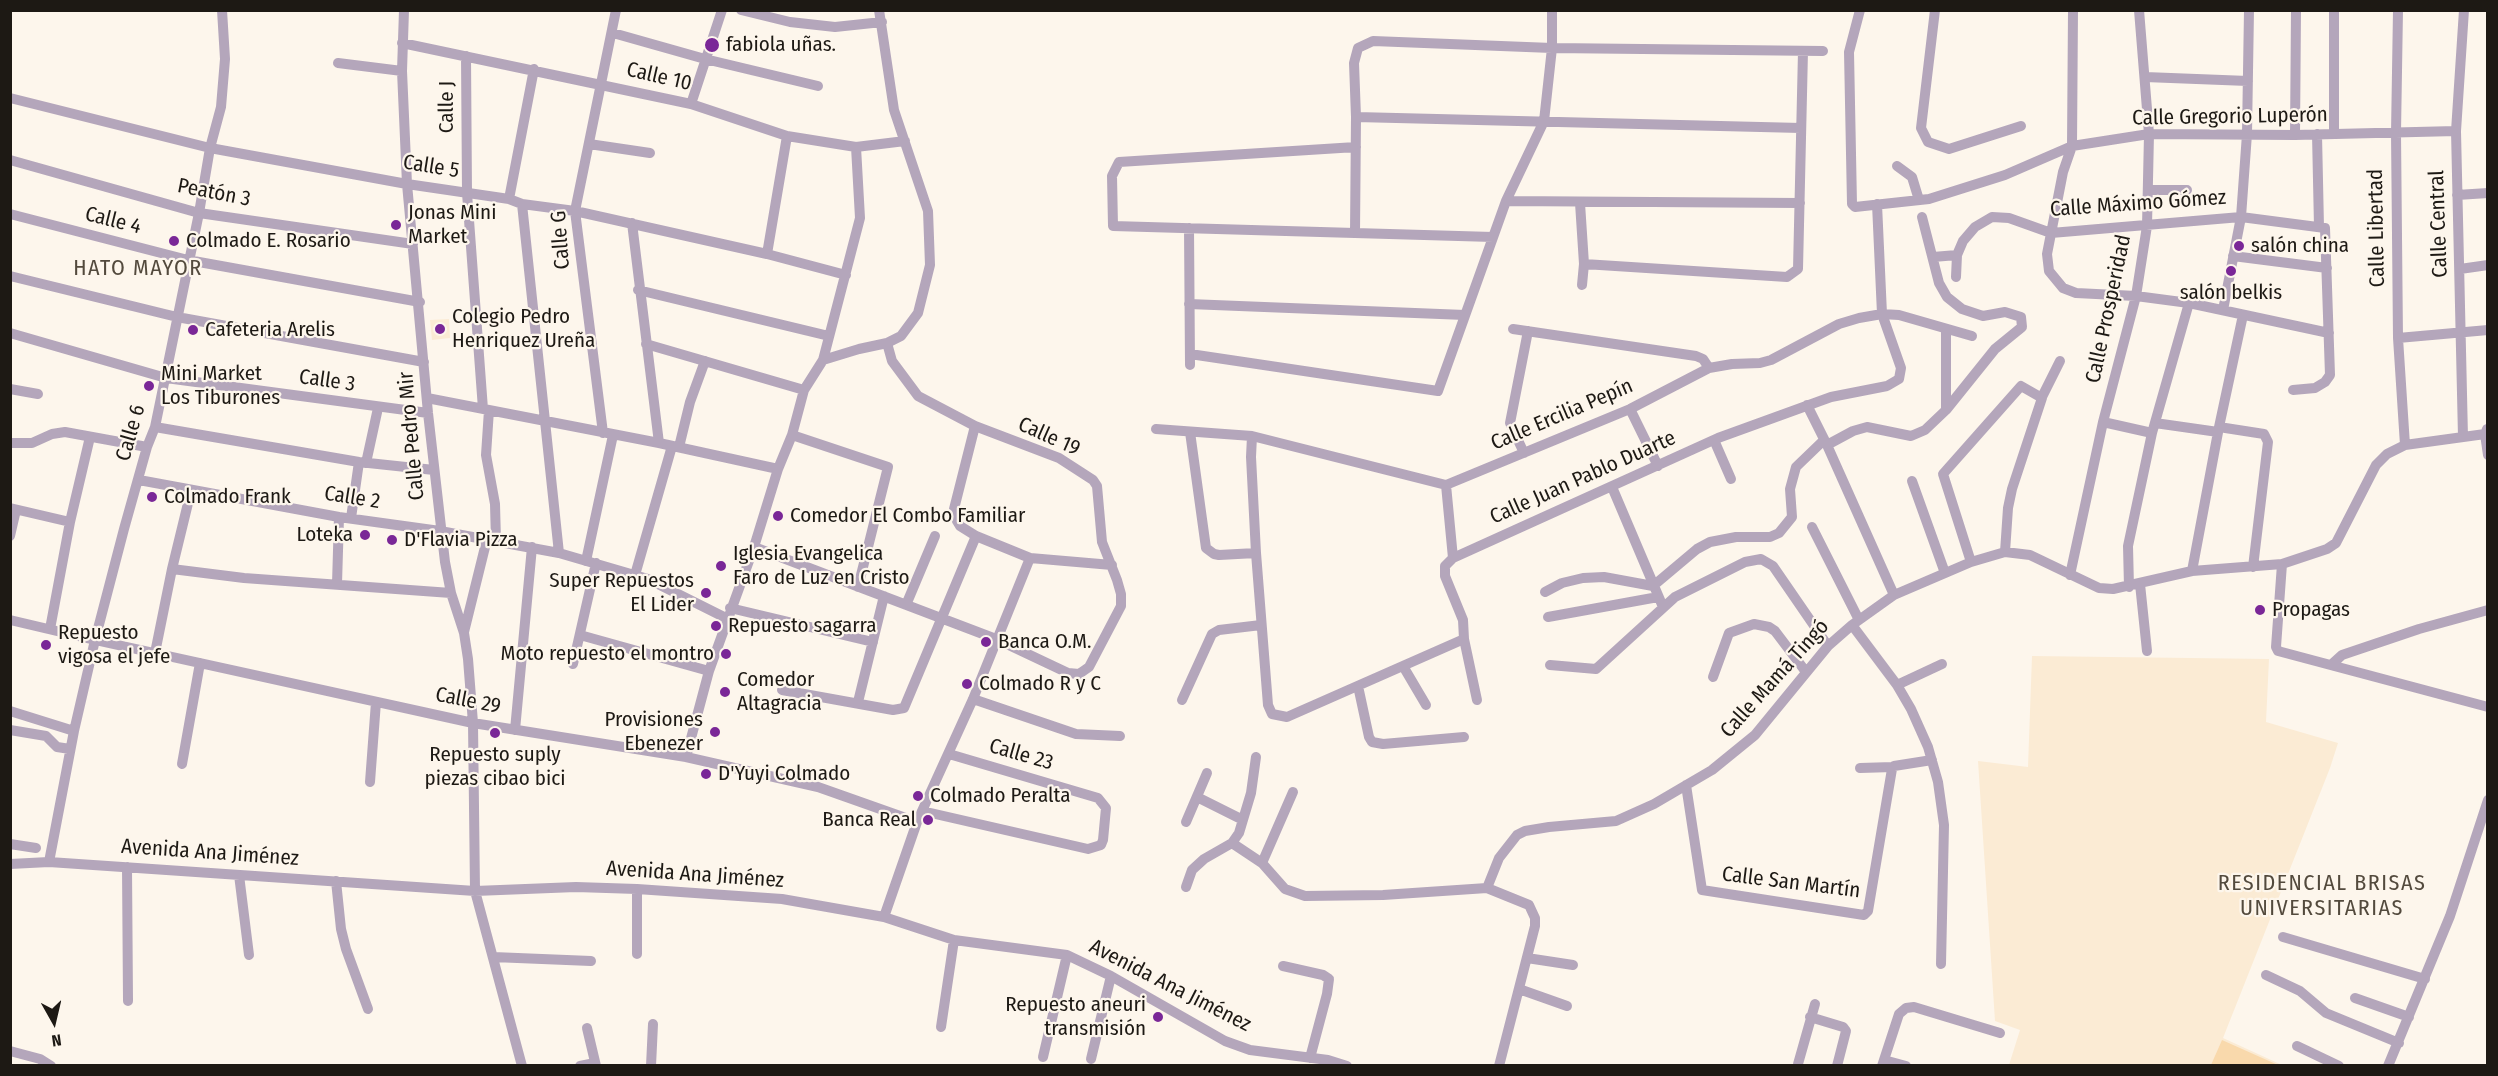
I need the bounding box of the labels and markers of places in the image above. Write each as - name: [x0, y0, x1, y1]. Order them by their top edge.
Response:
- place label: fabiola uñas.: [726, 32, 836, 58]
- marker: fabiola uñas.: [703, 36, 721, 54]
- place label: Jonas Mini Market: [408, 200, 496, 250]
- marker: Jonas Mini Market: [389, 218, 403, 232]
- place label: Colmado E. Rosario: [186, 228, 351, 254]
- place label: salón china: [2251, 233, 2349, 259]
- marker: Colmado E. Rosario: [167, 234, 181, 248]
- marker: salón china: [2232, 239, 2246, 253]
- marker: salón belkis: [2224, 264, 2238, 278]
- place label: salón belkis: [2180, 280, 2282, 306]
- place label: Colegio Pedro Henriquez Ureña: [452, 304, 595, 354]
- place label: Cafeteria Arelis: [205, 317, 335, 343]
- marker: Colegio Pedro Henriquez Ureña: [433, 322, 447, 336]
- marker: Cafeteria Arelis: [186, 323, 200, 337]
- place label: Mini Market Los Tiburones: [161, 361, 280, 411]
- marker: Mini Market Los Tiburones: [142, 379, 156, 393]
- place label: Colmado Frank: [164, 484, 291, 510]
- marker: Colmado Frank: [145, 490, 159, 504]
- place label: Comedor El Combo Familiar: [790, 503, 1025, 529]
- marker: Comedor El Combo Familiar: [771, 509, 785, 523]
- place label: Loteka: [296, 522, 353, 548]
- place label: D'Flavia Pizza: [404, 527, 518, 553]
- marker: Loteka: [358, 528, 372, 542]
- marker: D'Flavia Pizza: [385, 533, 399, 547]
- place label: Iglesia Evangelica Faro de Luz en Cristo: [733, 541, 910, 591]
- marker: Iglesia Evangelica Faro de Luz en Cristo: [714, 559, 728, 573]
- place label: Super Repuestos El Lider: [549, 568, 694, 618]
- marker: Super Repuestos El Lider: [699, 586, 713, 600]
- place label: Propagas: [2272, 597, 2350, 623]
- marker: Propagas: [2253, 603, 2267, 617]
- place label: Repuesto sagarra: [728, 613, 876, 639]
- marker: Repuesto sagarra: [709, 619, 723, 633]
- place label: Repuesto vigosa el jefe: [58, 620, 170, 670]
- place label: Banca O.M.: [998, 629, 1091, 655]
- marker: Banca O.M.: [979, 635, 993, 649]
- marker: Repuesto vigosa el jefe: [39, 638, 53, 652]
- place label: Moto repuesto el montro: [501, 641, 714, 667]
- marker: Moto repuesto el montro: [719, 647, 733, 661]
- place label: Comedor Altagracia: [737, 667, 822, 717]
- place label: Colmado R y C: [979, 671, 1101, 697]
- marker: Colmado R y C: [960, 677, 974, 691]
- marker: Comedor Altagracia: [718, 685, 732, 699]
- place label: Provisiones Ebenezer: [604, 707, 703, 757]
- marker: Provisiones Ebenezer: [708, 725, 722, 739]
- marker: Repuesto suply piezas cibao bici: [488, 726, 502, 740]
- place label: Repuesto suply piezas cibao bici: [424, 742, 566, 792]
- place label: D'Yuyi Colmado: [718, 761, 850, 787]
- marker: D'Yuyi Colmado: [699, 767, 713, 781]
- place label: Colmado Peralta: [930, 783, 1071, 809]
- marker: Colmado Peralta: [911, 789, 925, 803]
- place label: Banca Real: [822, 807, 916, 833]
- marker: Banca Real: [921, 813, 935, 827]
- place label: Repuesto aneuri transmisión: [1005, 992, 1146, 1042]
- marker: Repuesto aneuri transmisión: [1151, 1010, 1165, 1024]

